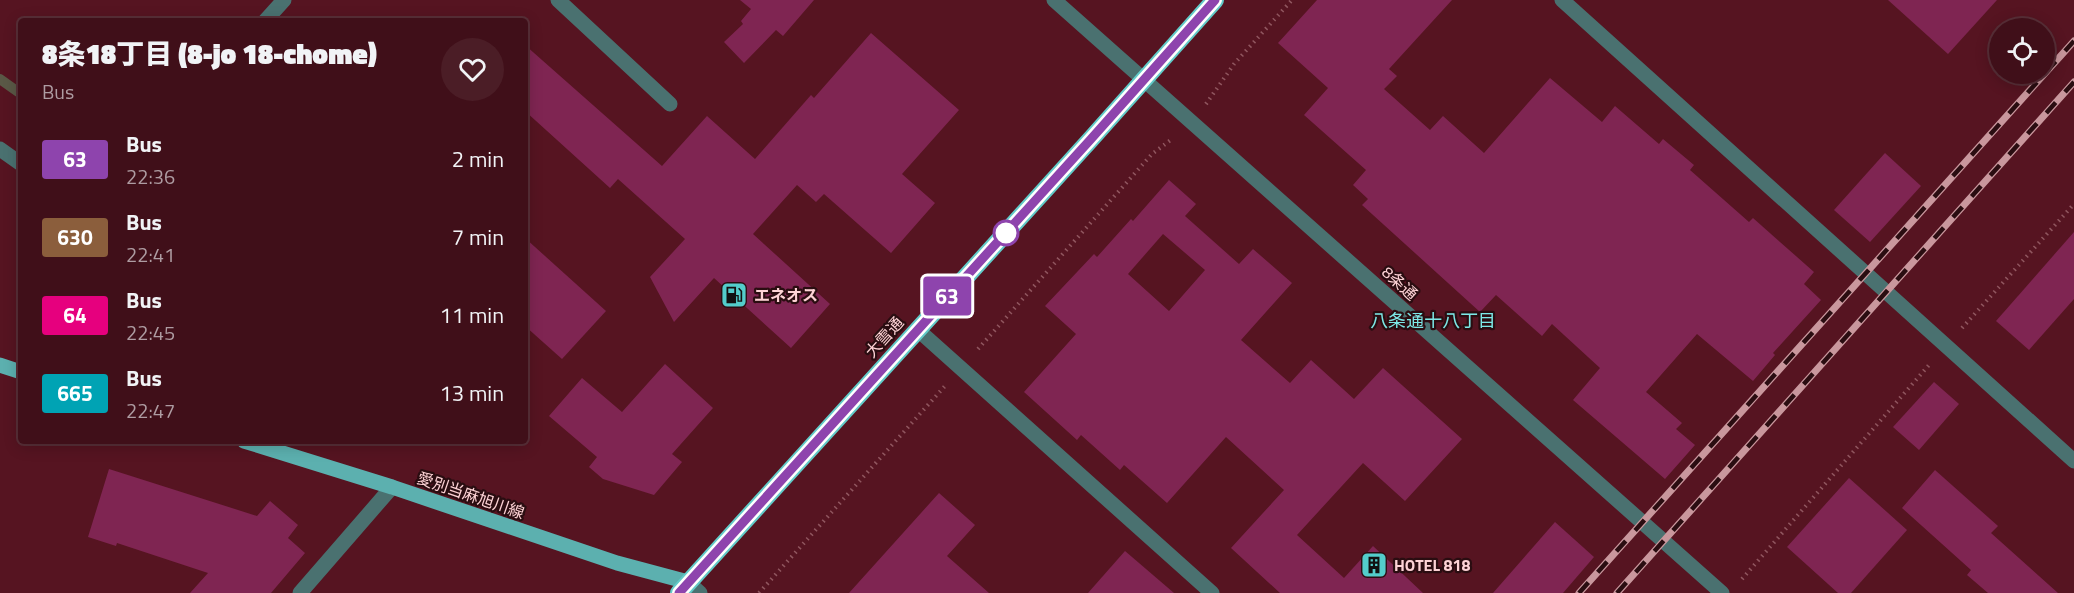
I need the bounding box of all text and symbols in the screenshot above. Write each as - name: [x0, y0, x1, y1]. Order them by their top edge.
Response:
- map controls: [1989, 18, 2055, 84]
- button: locate: [1989, 18, 2055, 84]
- text: 8条18丁目 (8-jo 18-chome): [42, 32, 377, 75]
- button: heart: [441, 38, 504, 101]
- text: Bus: [42, 76, 74, 107]
- text: Bus: [126, 127, 162, 161]
- text: 2 min: [452, 142, 504, 176]
- text: 63: [63, 143, 87, 175]
- text: 22:36: [126, 161, 175, 192]
- text: Bus: [126, 205, 162, 239]
- text: 7 min: [452, 220, 504, 254]
- unlabelled marker: [993, 220, 1019, 246]
- text: 630: [57, 221, 93, 253]
- text: 22:41: [126, 239, 175, 270]
- street label: 8条通: [1377, 260, 1423, 306]
- line badge: 63: [920, 276, 974, 316]
- fuel station icon: エネオス: [719, 280, 749, 310]
- text: 63: [935, 280, 959, 312]
- text: Bus: [126, 283, 162, 317]
- place label: エネオス: [754, 283, 818, 307]
- text: 11 min: [439, 298, 504, 332]
- text: 64: [63, 299, 87, 331]
- district label: 八条通十八丁目: [1370, 307, 1496, 334]
- street label: 大雪通: [859, 311, 909, 363]
- text: 22:45: [126, 317, 175, 348]
- text: Bus: [126, 361, 162, 395]
- text: 13 min: [439, 376, 504, 410]
- text: 665: [57, 377, 93, 409]
- text: 22:47: [126, 395, 175, 426]
- street label: 愛別当麻旭川線: [414, 465, 528, 525]
- building icon: HOTEL 818: [1359, 550, 1389, 580]
- place label: HOTEL 818: [1394, 553, 1470, 577]

